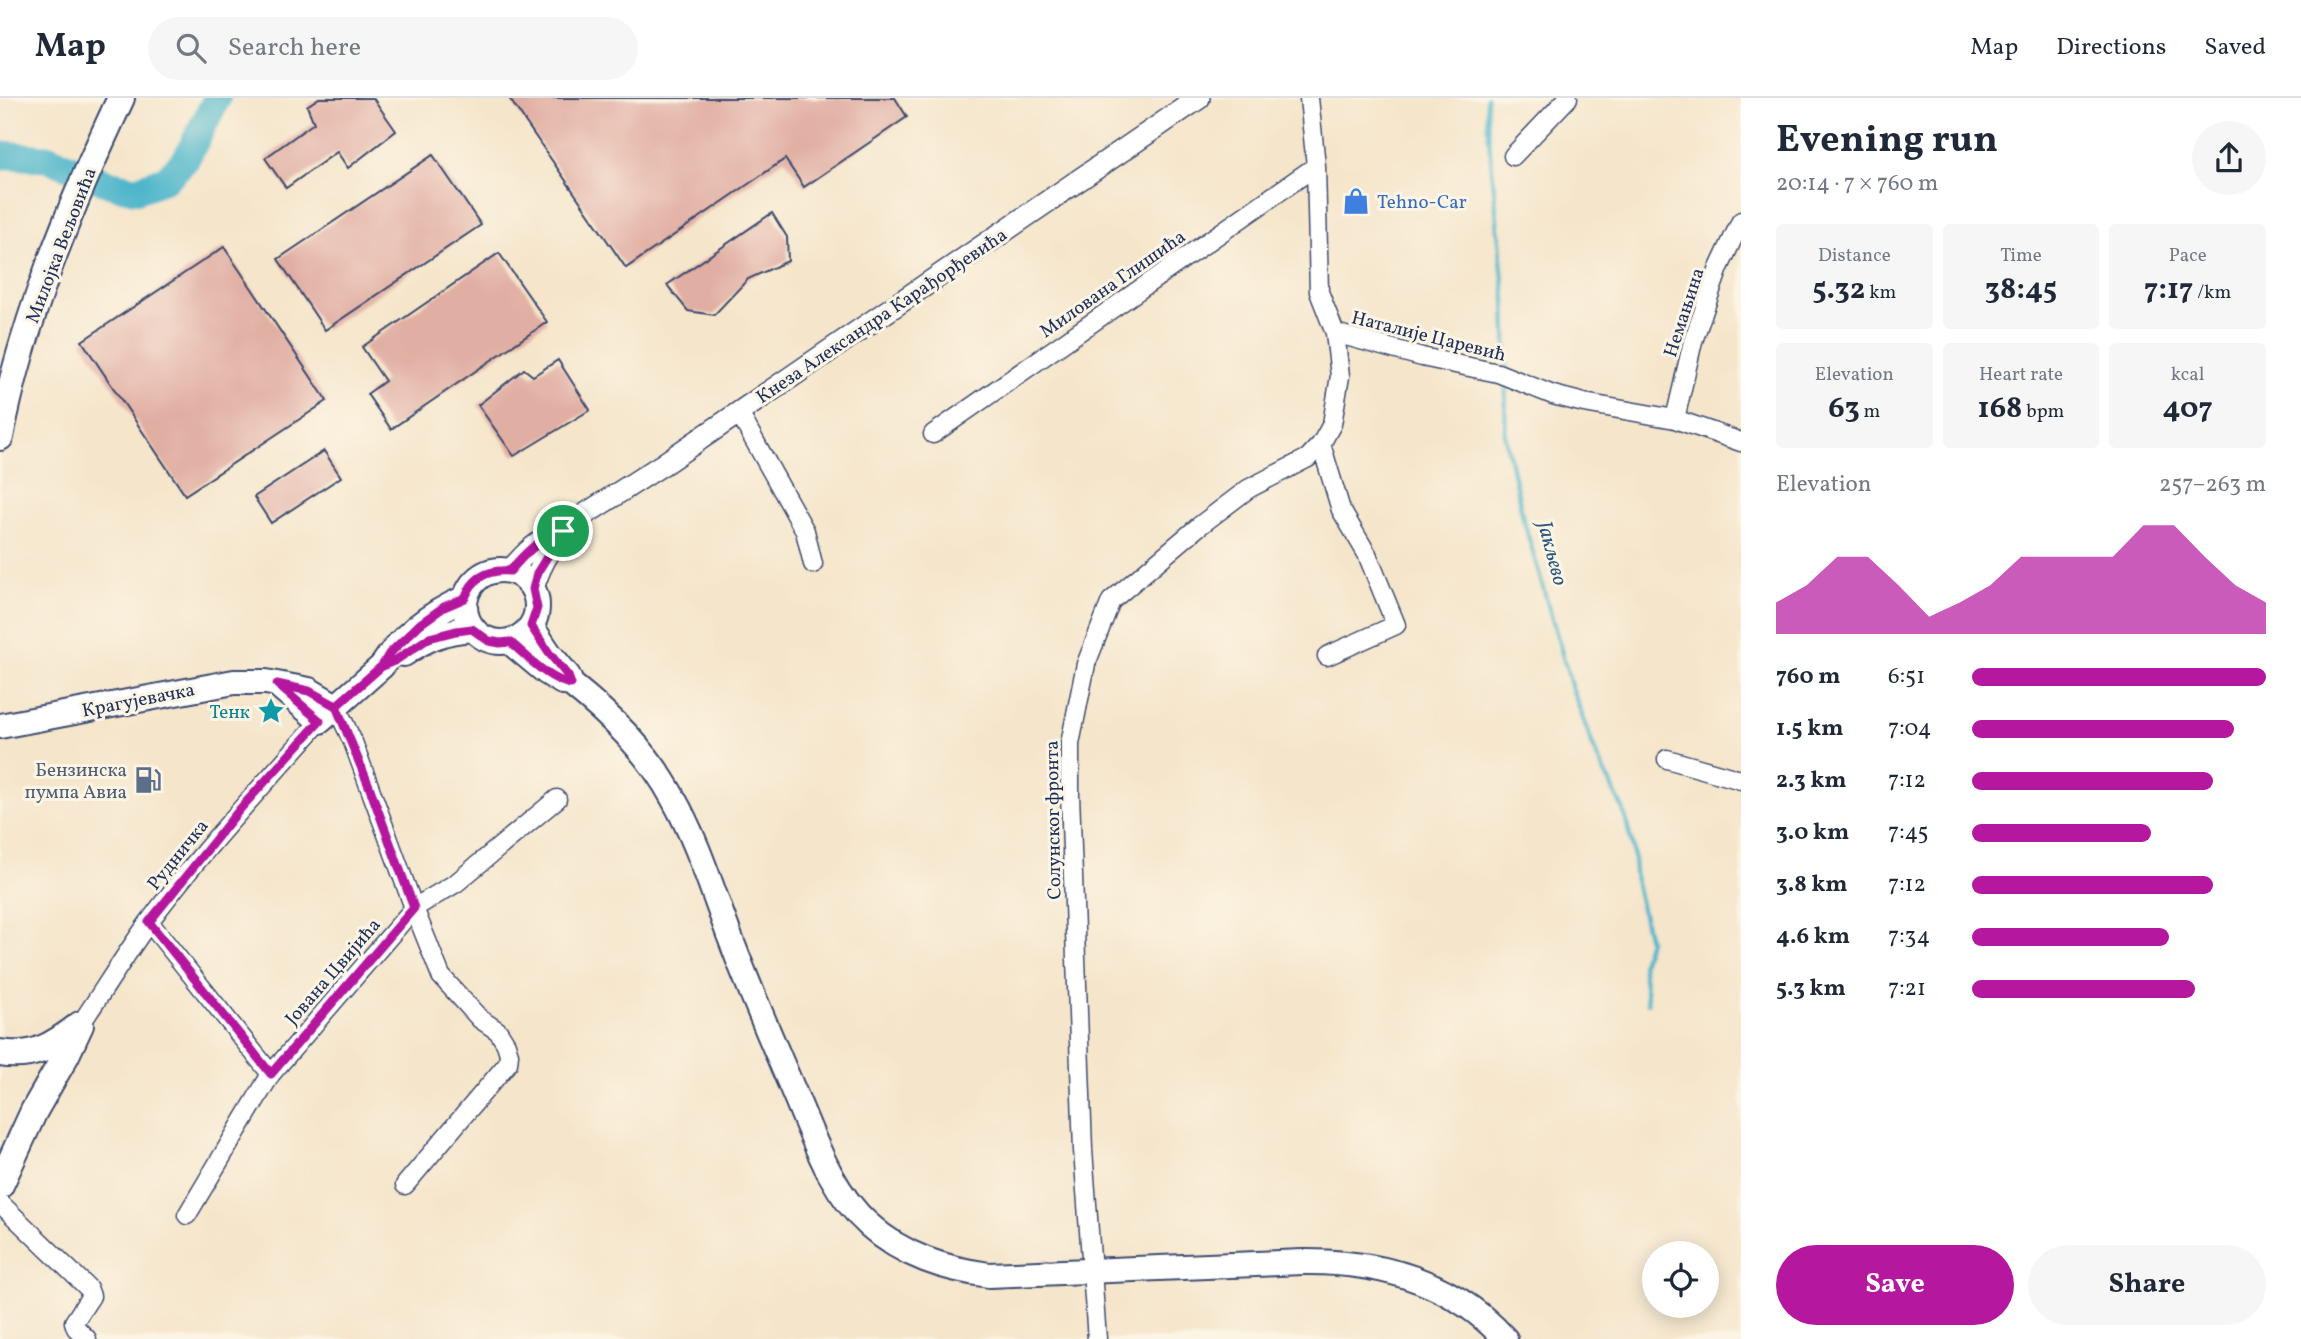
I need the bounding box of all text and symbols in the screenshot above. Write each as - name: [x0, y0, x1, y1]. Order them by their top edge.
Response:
- search box: [148, 17, 638, 80]
- text: Map: [35, 25, 106, 71]
- icon: search: [172, 29, 210, 67]
- text: Search here: [228, 30, 361, 66]
- text: Map: [1970, 31, 2018, 65]
- text: Directions: [2056, 31, 2166, 65]
- text: Saved: [2204, 31, 2266, 65]
- text: Evening run: [1776, 115, 1998, 168]
- button: share: [2192, 121, 2266, 195]
- street label: Милојка Вељовића: [20, 164, 104, 327]
- text: 20:14 · 7 × 760 m: [1776, 168, 1938, 200]
- shop icon: Tehno-Car: [1341, 186, 1371, 216]
- place label: Tehno-Car: [1377, 190, 1467, 216]
- street label: Кнеза Александра Карађорђевића: [751, 223, 1013, 411]
- street label: Милована Глишића: [1035, 224, 1191, 345]
- text: Distance: [1818, 243, 1891, 269]
- text: Time: [2000, 243, 2042, 269]
- text: Pace: [2169, 243, 2207, 269]
- street label: Немањина: [1658, 265, 1712, 361]
- text: 5.32: [1812, 269, 1865, 311]
- text: 38:45: [1985, 269, 2057, 311]
- text: 7:17: [2144, 269, 2193, 311]
- text: km: [1865, 280, 1896, 306]
- text: /km: [2193, 280, 2231, 306]
- street label: Наталије Царевић: [1349, 305, 1508, 369]
- text: Elevation: [1815, 362, 1894, 388]
- text: Heart rate: [1979, 362, 2063, 388]
- text: kcal: [2171, 362, 2205, 388]
- text: 63: [1828, 388, 1860, 430]
- text: 168: [1978, 388, 2022, 430]
- text: 407: [2162, 388, 2213, 430]
- text: m: [1860, 399, 1880, 425]
- text: bpm: [2022, 399, 2064, 425]
- text: Elevation: [1776, 469, 1872, 501]
- text: 257–263 m: [2159, 469, 2266, 501]
- pin: [533, 501, 593, 561]
- icon: arrive: [544, 512, 582, 550]
- water label: Јакљево: [1529, 516, 1574, 589]
- text: 760 m: [1776, 661, 1840, 693]
- text: 6:51: [1888, 661, 1925, 693]
- street label: Крагујевачка: [80, 677, 197, 725]
- place icon: Тенк: [256, 696, 286, 726]
- place label: Тенк: [210, 700, 250, 726]
- text: 1.5 km: [1776, 713, 1843, 745]
- text: 7:04: [1888, 713, 1932, 745]
- street label: Солунског фронта: [1040, 740, 1068, 900]
- place label: Бензинска пумпа Авиа: [25, 758, 127, 806]
- fuel station icon: Бензинска пумпа Авиа: [133, 765, 163, 795]
- text: 2.3 km: [1776, 765, 1847, 797]
- text: 7:12: [1888, 765, 1926, 797]
- street label: Рудничка: [142, 814, 215, 896]
- text: 3.0 km: [1776, 817, 1849, 849]
- text: 7:45: [1888, 817, 1929, 849]
- text: 3.8 km: [1776, 869, 1848, 901]
- text: 7:12: [1888, 869, 1926, 901]
- street label: Јована Цвијића: [280, 913, 387, 1031]
- text: 4.6 km: [1776, 921, 1850, 953]
- text: 7:34: [1888, 921, 1930, 953]
- text: 5.3 km: [1776, 973, 1846, 1005]
- text: 7:21: [1888, 973, 1926, 1005]
- map controls: [1642, 1241, 1719, 1318]
- button: locate: [1642, 1241, 1719, 1318]
- button: Save: [1776, 1245, 2014, 1325]
- button: Share: [2028, 1245, 2266, 1325]

